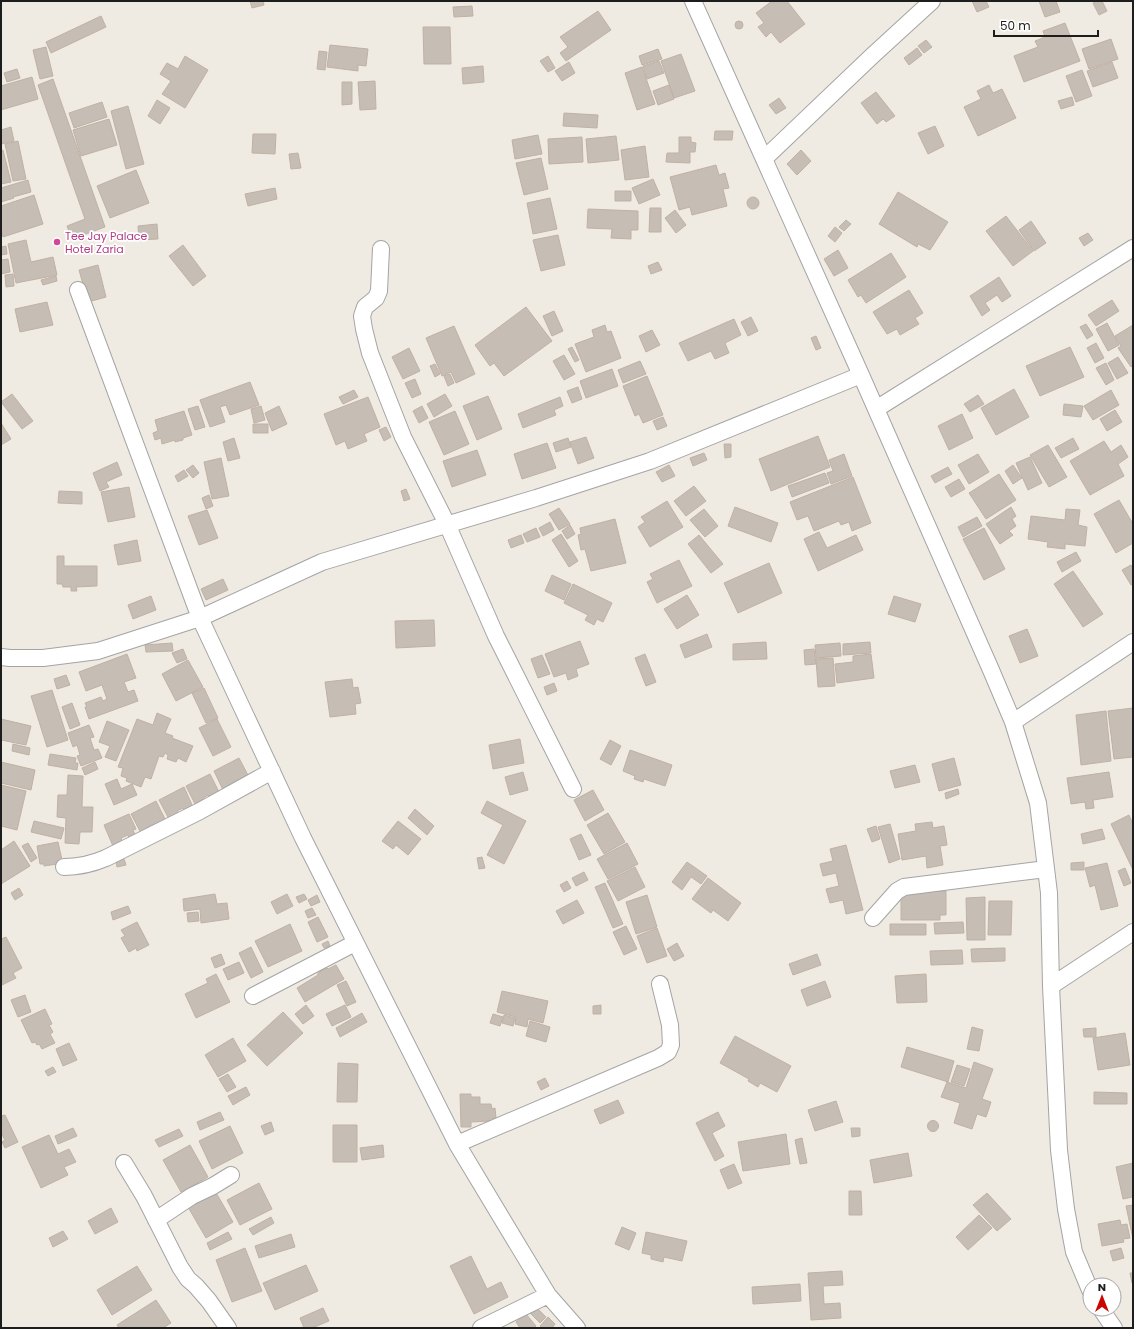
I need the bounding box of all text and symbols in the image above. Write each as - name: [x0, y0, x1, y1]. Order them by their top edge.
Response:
- scale bar: [994, 12, 1098, 38]
- text: 50 m: [1000, 17, 1031, 34]
- place label: Tee Jay Palace Hotel Zaria: [65, 228, 148, 257]
- marker: Tee Jay Palace Hotel Zaria: [52, 237, 62, 247]
- north arrow: [1082, 1277, 1122, 1317]
- text: N: [1098, 1279, 1106, 1295]

